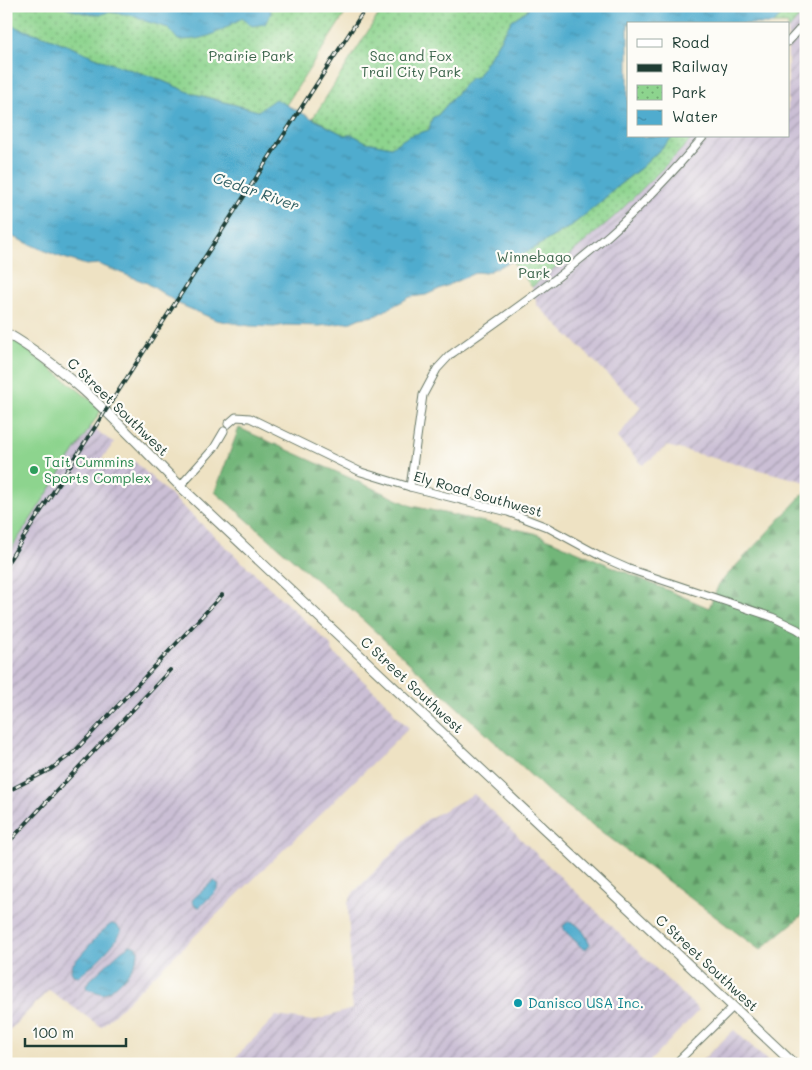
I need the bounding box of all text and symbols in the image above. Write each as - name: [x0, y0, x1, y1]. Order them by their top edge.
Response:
- legend: [627, 22, 790, 138]
- text: Road: [672, 32, 709, 52]
- park label: Prairie Park: [209, 46, 293, 65]
- park label: Sac and Fox Trail City Park: [361, 46, 461, 81]
- text: Railway: [672, 56, 728, 76]
- text: Park: [672, 82, 706, 102]
- text: Water: [672, 106, 718, 126]
- water label: Cedar River: [210, 167, 303, 215]
- park label: Winnebago Park: [497, 247, 571, 282]
- street label: C Street Southwest: [64, 353, 173, 460]
- place label: Tait Cummins Sports Complex: [44, 452, 151, 487]
- marker: Tait Cummins Sports Complex: [28, 464, 40, 476]
- street label: Ely Road Southwest: [412, 466, 545, 521]
- street label: C Street Southwest: [357, 632, 468, 737]
- street label: C Street Southwest: [652, 910, 763, 1015]
- place label: Danisco USA Inc.: [528, 993, 644, 1012]
- marker: Danisco USA Inc.: [512, 997, 524, 1009]
- scale bar: [25, 1015, 126, 1047]
- text: 100 m: [32, 1022, 74, 1042]

